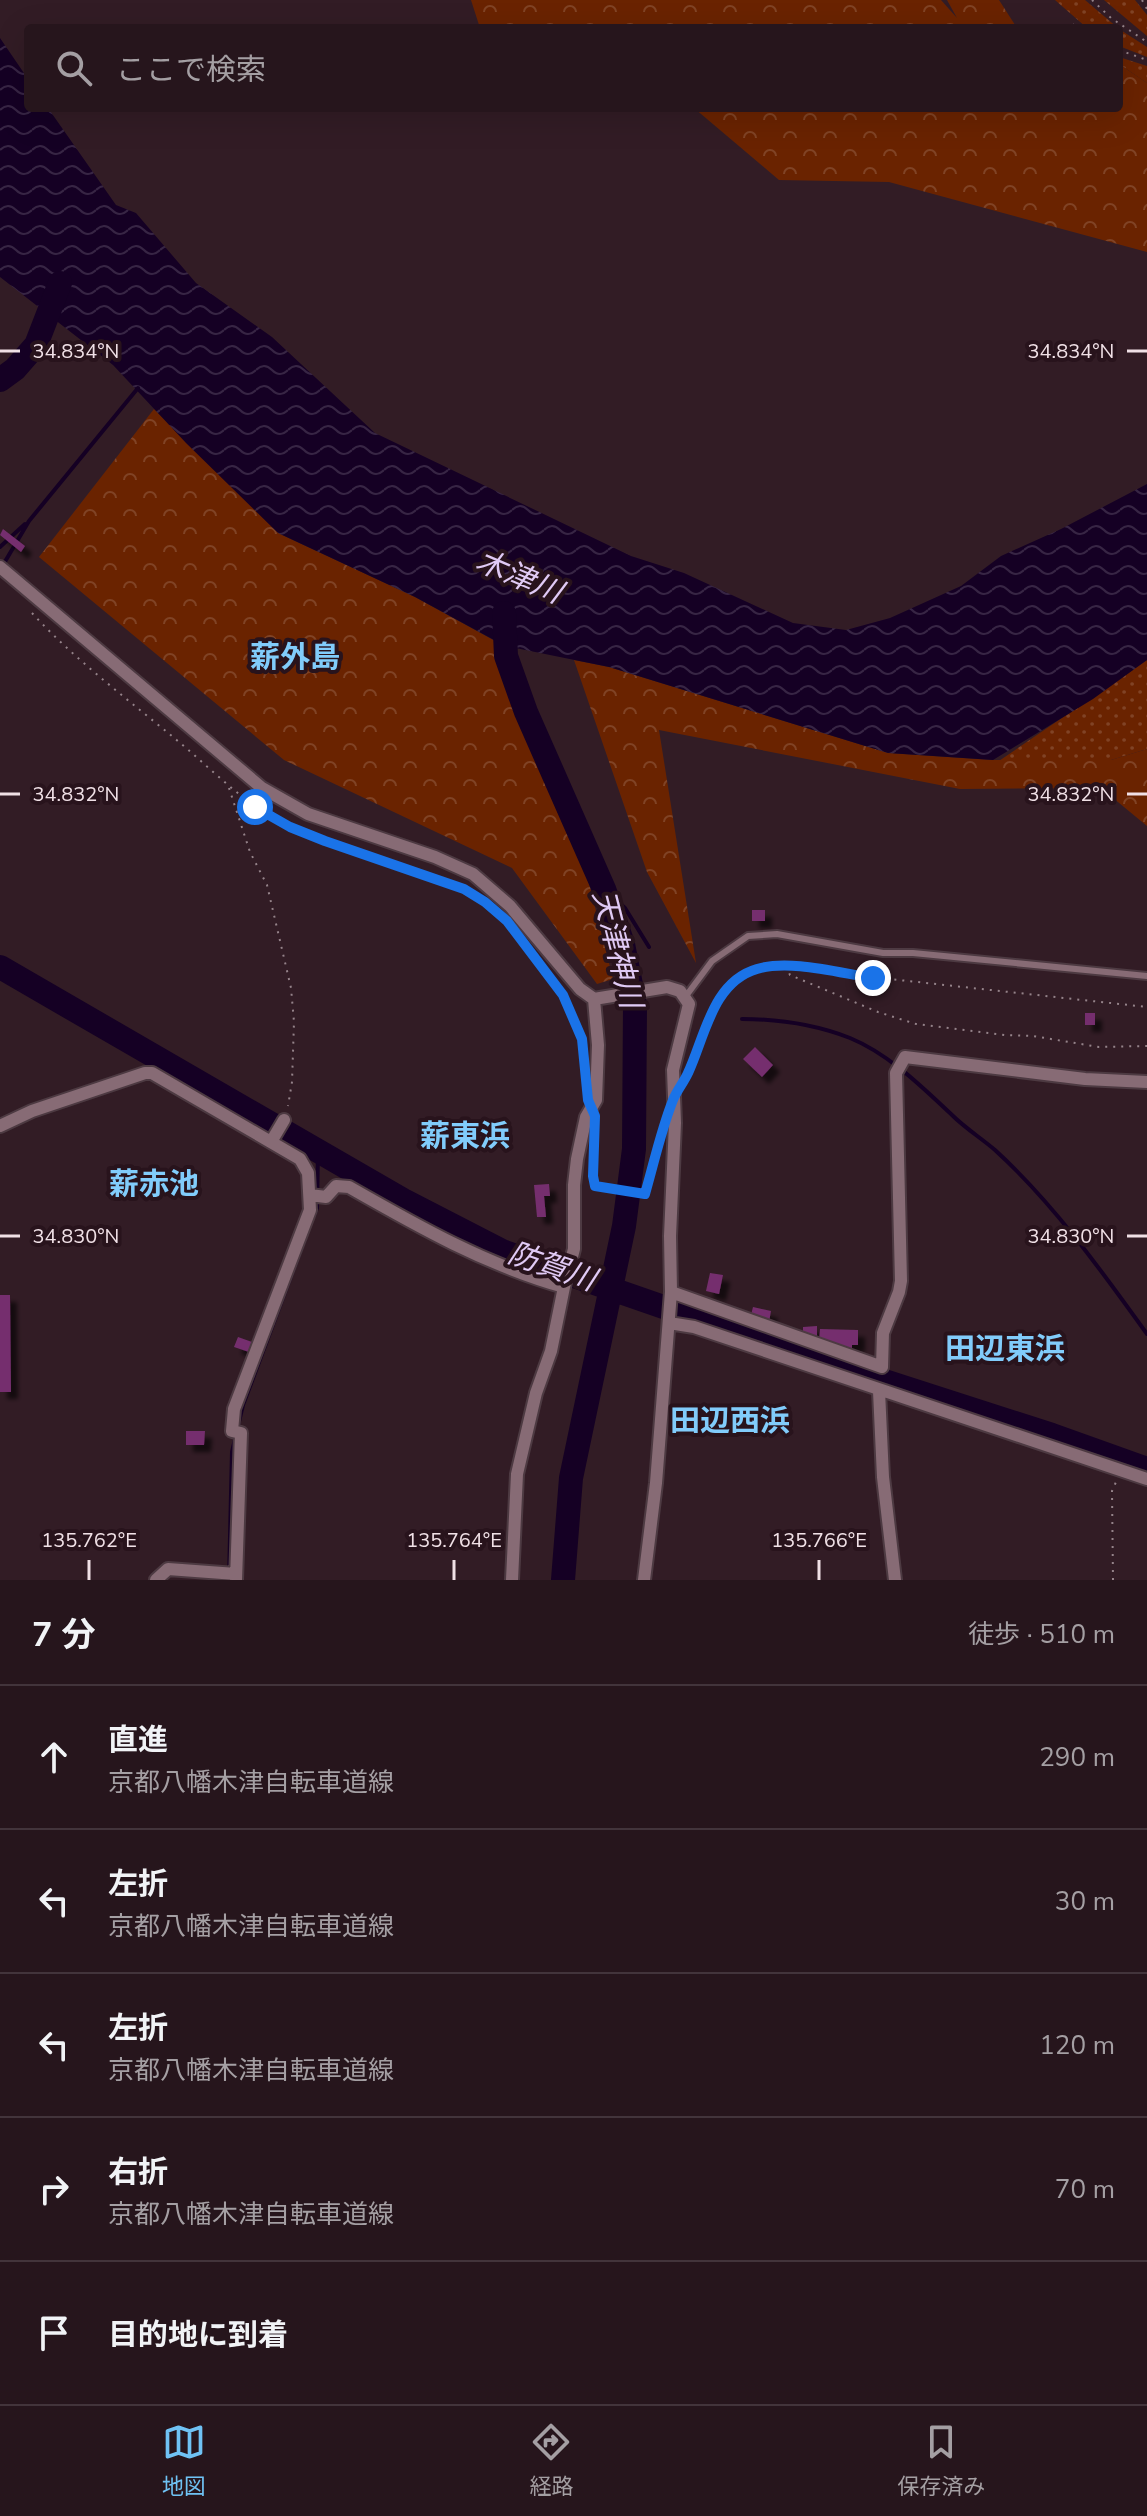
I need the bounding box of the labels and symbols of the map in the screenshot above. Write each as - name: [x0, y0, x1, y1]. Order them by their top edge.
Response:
- text: 34.834°N: [33, 338, 119, 365]
- text: 34.834°N: [1028, 338, 1114, 365]
- water label: 木津川: [470, 541, 571, 615]
- district label: 薪外島: [250, 637, 340, 678]
- text: 34.832°N: [33, 781, 119, 808]
- text: 34.832°N: [1028, 781, 1114, 808]
- route start: [237, 789, 273, 825]
- water label: 天津神川: [583, 886, 652, 1015]
- route end: [855, 960, 891, 996]
- district label: 薪東浜: [420, 1116, 510, 1157]
- district label: 薪赤池: [109, 1164, 199, 1205]
- text: 34.830°N: [33, 1223, 119, 1250]
- text: 34.830°N: [1028, 1223, 1114, 1250]
- water label: 防賀川: [503, 1233, 604, 1302]
- district label: 田辺東浜: [945, 1329, 1065, 1370]
- district label: 田辺西浜: [670, 1401, 790, 1442]
- text: 135.762°E: [41, 1527, 137, 1554]
- text: 135.764°E: [406, 1527, 502, 1554]
- text: 135.766°E: [771, 1527, 867, 1554]

